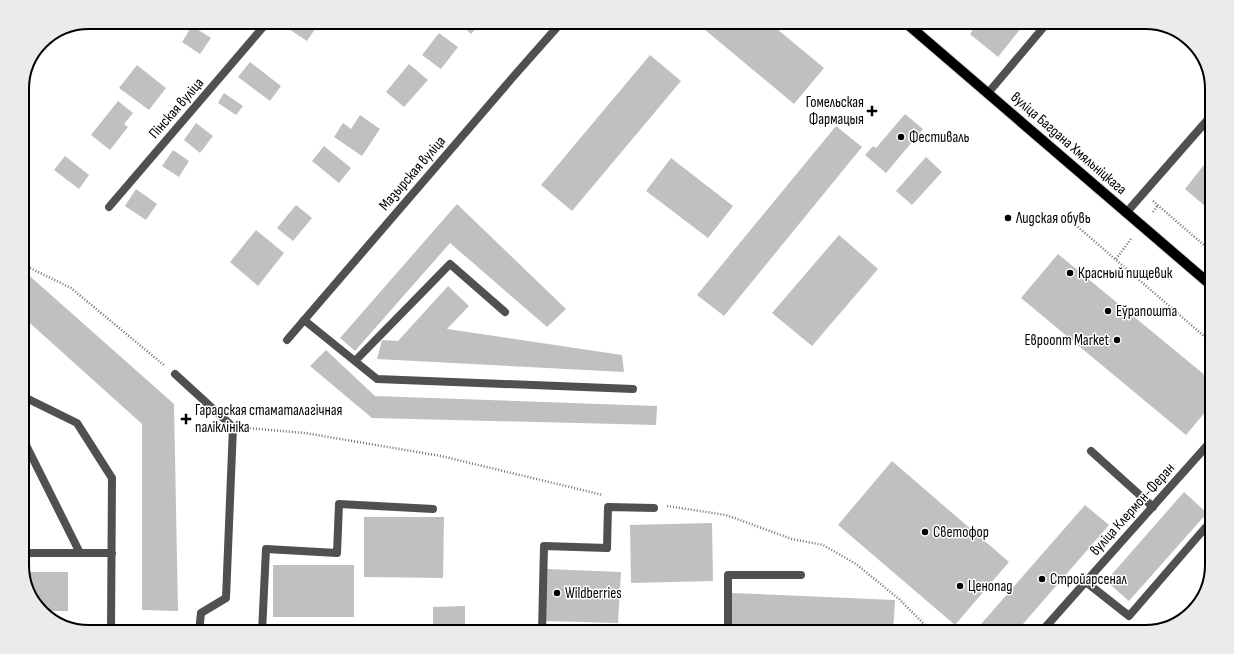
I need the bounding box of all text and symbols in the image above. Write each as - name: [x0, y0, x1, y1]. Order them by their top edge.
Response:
- street label: Пінская вуліца: [145, 74, 208, 143]
- street label: вуліца Багдана Хмяльніцкага: [1007, 88, 1131, 199]
- place label: Гомельская Фармацыя: [806, 93, 864, 129]
- marker: Гомельская Фармацыя: [867, 106, 877, 116]
- place label: Фестиваль: [909, 128, 970, 147]
- street label: Мазырская вуліца: [375, 132, 450, 215]
- marker: Фестиваль: [896, 132, 906, 142]
- place label: Лидская обувь: [1015, 209, 1091, 228]
- marker: Лидская обувь: [1003, 213, 1013, 223]
- place label: Красный пищевик: [1078, 264, 1173, 283]
- marker: Красный пищевик: [1065, 268, 1075, 278]
- place label: Еўрапошта: [1116, 302, 1178, 321]
- marker: Еўрапошта: [1103, 306, 1113, 316]
- place label: Евроопт Market: [1024, 331, 1109, 350]
- marker: Евроопт Market: [1112, 335, 1122, 345]
- place label: Гарадская стаматалагічная паліклініка: [195, 401, 343, 437]
- marker: Гарадская стаматалагічная паліклініка: [180, 413, 192, 425]
- street label: вуліца Клермон-Феран: [1086, 459, 1179, 560]
- place label: Светофор: [933, 523, 989, 542]
- marker: Светофор: [920, 527, 930, 537]
- place label: Стройарсенал: [1050, 570, 1128, 589]
- marker: Стройарсенал: [1037, 574, 1047, 584]
- place label: Ценопад: [968, 577, 1013, 596]
- marker: Ценопад: [955, 581, 965, 591]
- place label: Wildberries: [565, 584, 622, 603]
- marker: Wildberries: [552, 588, 562, 598]

